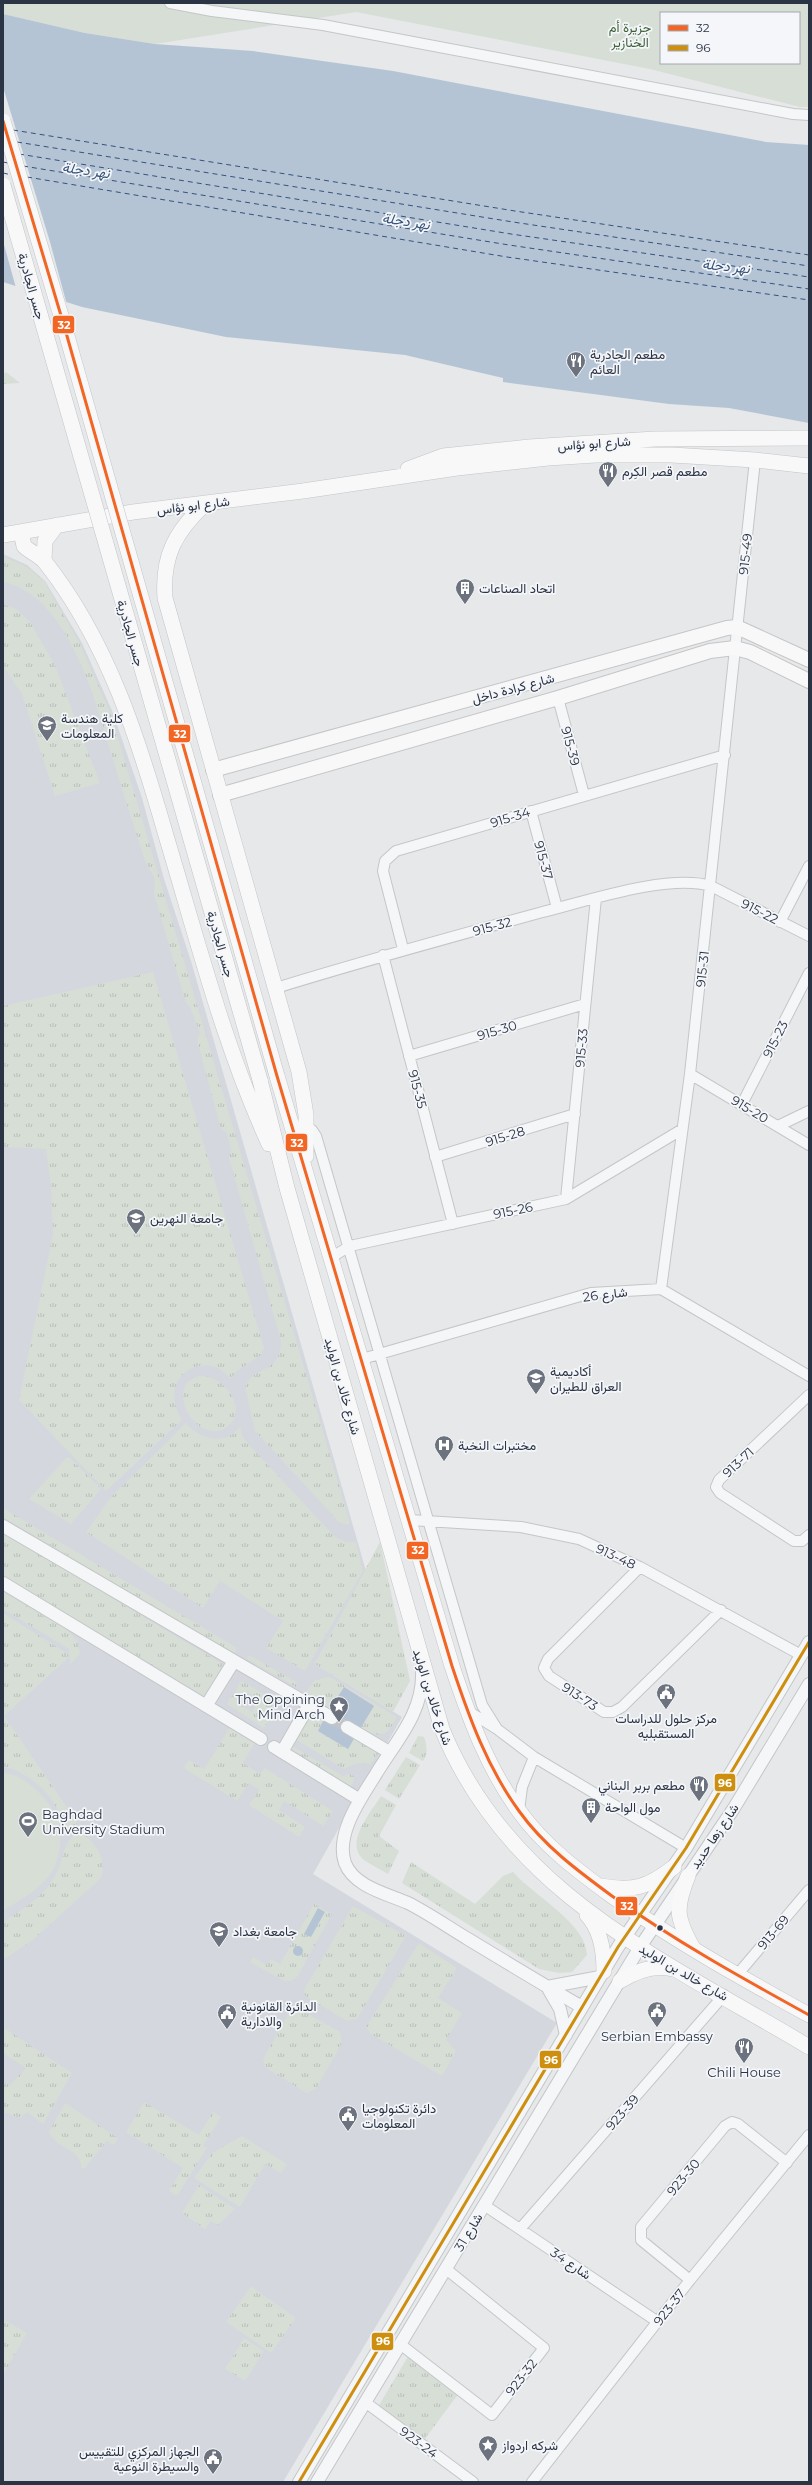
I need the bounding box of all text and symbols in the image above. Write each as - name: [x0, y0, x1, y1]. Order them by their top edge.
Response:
- legend: [660, 12, 800, 64]
- park label: جزيرة أم الخنازير: [609, 19, 652, 51]
- text: 32: [696, 20, 710, 35]
- text: 96: [696, 40, 711, 55]
- water label: نهر دجلة: [61, 158, 112, 182]
- water label: نهر دجلة: [381, 208, 432, 234]
- street label: جسر الجادرية: [14, 251, 49, 322]
- water label: نهر دجلة: [701, 255, 752, 278]
- line badge: 32: [52, 315, 75, 334]
- text: 32: [57, 318, 71, 332]
- place label: مطعم الجادرية العائم: [590, 346, 665, 378]
- restaurant icon: مطعم الجادرية العائم: [565, 350, 587, 378]
- street label: شارع ابو نؤاس: [557, 432, 631, 456]
- restaurant icon: مطعم قصر الكِرم: [597, 460, 619, 488]
- place label: مطعم قصر الكِرم: [622, 463, 708, 480]
- street label: شارع ابو نؤاس: [156, 493, 231, 519]
- street label: 915-49: [735, 532, 755, 575]
- building icon: اتحاد الصناعات: [454, 577, 476, 605]
- place label: اتحاد الصناعات: [479, 580, 555, 596]
- street label: جسر الجادرية: [113, 598, 148, 669]
- street label: شارع كرادة داخل: [470, 669, 557, 709]
- place label: كلية هندسة المعلومات: [61, 710, 123, 742]
- school or university icon: كلية هندسة المعلومات: [36, 714, 58, 742]
- line badge: 32: [168, 724, 191, 743]
- street label: 915-39: [558, 725, 584, 767]
- text: 32: [173, 727, 187, 741]
- street label: 915-34: [488, 803, 532, 831]
- street label: 915-37: [531, 839, 557, 881]
- street label: 915-22: [739, 895, 781, 927]
- street label: جسر الجادرية: [203, 909, 238, 980]
- street label: 915-32: [471, 913, 513, 939]
- street label: 915-31: [692, 950, 712, 988]
- street label: 915-30: [475, 1017, 519, 1043]
- street label: 915-23: [759, 1018, 791, 1060]
- street label: 915-33: [571, 1028, 591, 1068]
- street label: 915-35: [405, 1068, 431, 1110]
- street label: 915-20: [728, 1092, 772, 1126]
- street label: 915-28: [483, 1122, 527, 1150]
- line badge: 32: [285, 1133, 308, 1152]
- text: 32: [290, 1136, 304, 1150]
- street label: 915-26: [492, 1198, 534, 1222]
- school or university icon: جامعة النهرين: [125, 1207, 147, 1235]
- place label: جامعة النهرين: [150, 1210, 223, 1227]
- street label: شارع 26: [582, 1283, 628, 1307]
- street label: شارع خالد بن الوليد: [320, 1336, 365, 1437]
- place label: أكاديمية العراق للطيران: [550, 1363, 622, 1395]
- school or university icon: أكاديمية العراق للطيران: [525, 1367, 547, 1395]
- hospital icon: مختبرات النخبة: [433, 1434, 455, 1462]
- place label: مختبرات النخبة: [458, 1437, 536, 1454]
- street label: 913-71: [719, 1443, 757, 1481]
- street label: 913-48: [594, 1540, 638, 1572]
- line badge: 32: [406, 1541, 429, 1560]
- text: 32: [411, 1543, 425, 1557]
- street label: شارع خالد بن الوليد: [408, 1647, 456, 1748]
- street label: 913-73: [559, 1678, 601, 1714]
- public building icon: مركز حلول للدراسات المستقبليه: [655, 1682, 677, 1710]
- place label: The Oppining Mind Arch: [235, 1691, 325, 1722]
- place icon: The Oppining Mind Arch: [328, 1695, 350, 1723]
- place label: مركز حلول للدراسات المستقبليه: [615, 1710, 717, 1741]
- line badge: 96: [714, 1773, 736, 1792]
- restaurant icon: مطعم بربر البناني: [688, 1774, 710, 1802]
- text: 96: [718, 1776, 732, 1790]
- place label: مطعم بربر البناني: [598, 1777, 685, 1796]
- building icon: مول الواحة: [580, 1796, 602, 1824]
- place label: مول الواحة: [605, 1799, 661, 1816]
- street label: شارع زها حديد: [686, 1800, 743, 1873]
- place label: Baghdad University Stadium: [42, 1806, 165, 1837]
- sports icon: Baghdad University Stadium: [17, 1810, 39, 1838]
- line badge: 32: [615, 1896, 638, 1916]
- text: 32: [620, 1899, 634, 1913]
- street label: 913-69: [754, 1911, 792, 1953]
- school or university icon: جامعة بغداد: [208, 1920, 230, 1948]
- place label: جامعة بغداد: [233, 1923, 297, 1939]
- unlabelled marker: [655, 1923, 665, 1933]
- street label: شارع خالد بن الوليد: [636, 1940, 731, 2006]
- place label: الدائرة القانونية والادارية: [241, 1998, 316, 2030]
- public building icon: Serbian Embassy: [646, 2000, 668, 2028]
- public building icon: الدائرة القانونية والادارية: [216, 2002, 238, 2030]
- place label: Serbian Embassy: [601, 2028, 714, 2044]
- restaurant icon: Chili House: [733, 2036, 755, 2064]
- line badge: 96: [539, 2050, 562, 2069]
- text: 96: [544, 2053, 558, 2067]
- place label: Chili House: [707, 2064, 781, 2080]
- street label: 923-39: [602, 2091, 642, 2133]
- place label: دائرة تكنولوجيا المعلومات: [362, 2100, 436, 2132]
- public building icon: دائرة تكنولوجيا المعلومات: [337, 2104, 359, 2132]
- street label: 923-30: [663, 2155, 703, 2199]
- street label: شارع 31: [450, 2210, 487, 2255]
- street label: شارع 34: [547, 2244, 594, 2284]
- street label: 923-37: [650, 2285, 688, 2329]
- line badge: 96: [371, 2332, 394, 2351]
- text: 96: [376, 2334, 390, 2348]
- street label: 923-32: [502, 2356, 540, 2398]
- street label: 923-24: [397, 2423, 441, 2461]
- place icon: شركه اردواز: [477, 2434, 499, 2462]
- place label: شركه اردواز: [501, 2437, 558, 2454]
- place label: الجهاز المركزي للتقييس والسيطرة النوعية: [79, 2443, 199, 2475]
- public building icon: الجهاز المركزي للتقييس والسيطرة النوعية: [202, 2447, 224, 2475]

